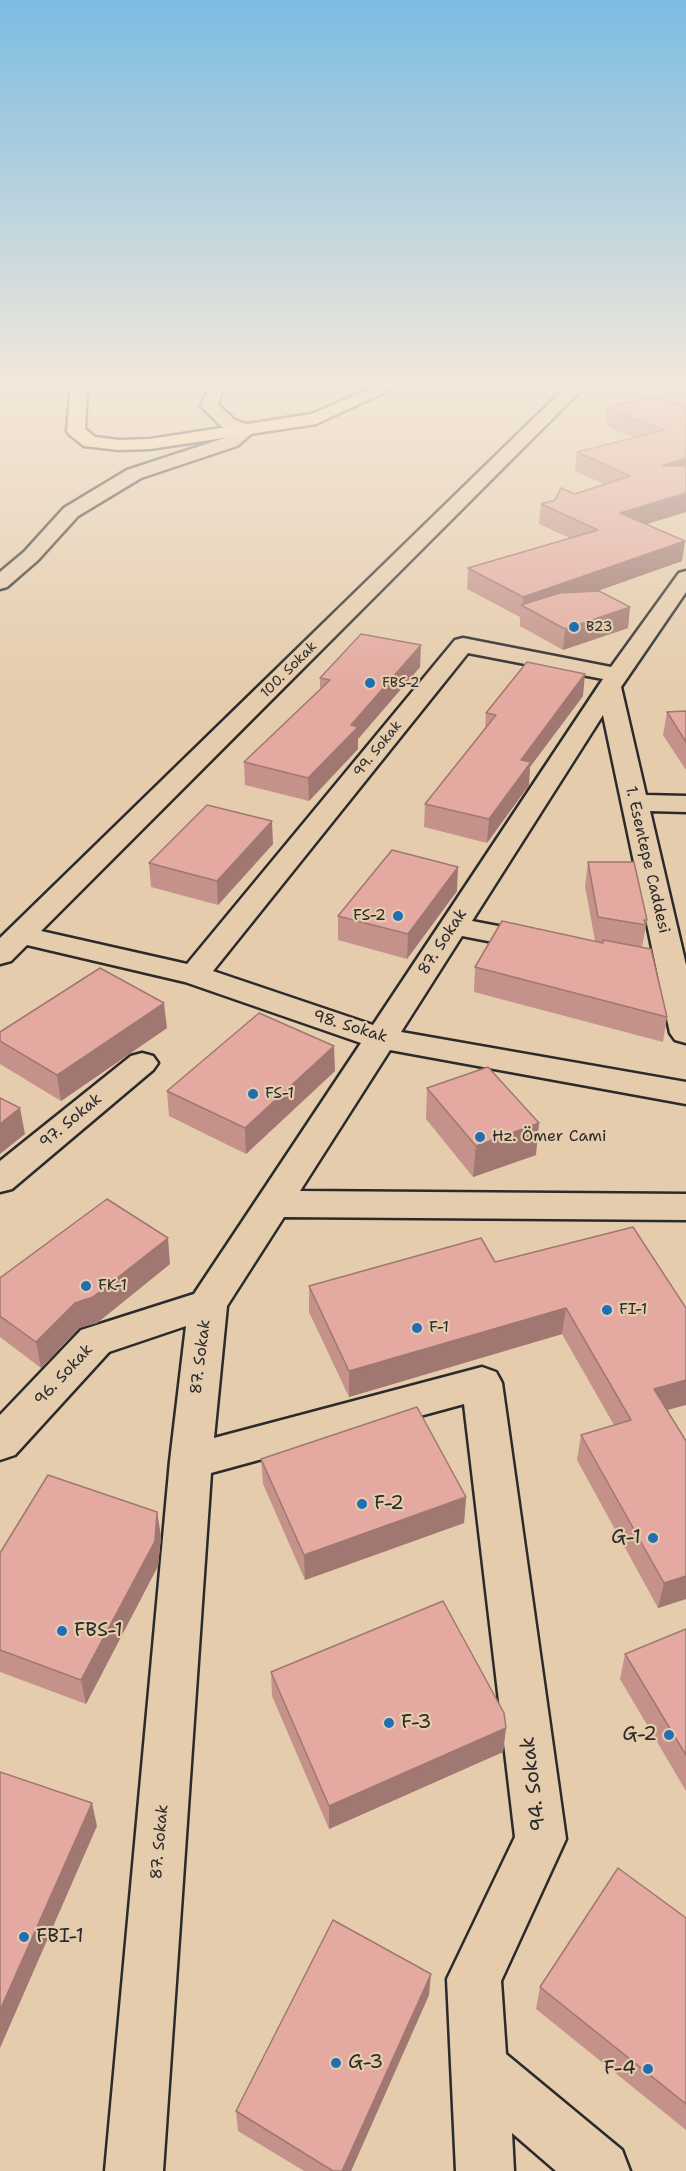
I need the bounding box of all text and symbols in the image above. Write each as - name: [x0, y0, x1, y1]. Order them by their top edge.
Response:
- place label: B23: [586, 619, 613, 635]
- marker: B23: [567, 620, 581, 634]
- street label: 100. Sokak: [257, 638, 321, 702]
- place label: FBS-2: [382, 675, 420, 691]
- marker: FBS-2: [363, 676, 377, 690]
- street label: 99. Sokak: [350, 718, 406, 780]
- street label: 1. Esentepe Caddesi: [621, 784, 673, 936]
- street label: 87. Sokak: [414, 905, 472, 979]
- place label: FS-2: [353, 906, 386, 926]
- marker: FS-2: [391, 909, 405, 923]
- street label: 98. Sokak: [310, 1007, 390, 1047]
- place label: FS-1: [265, 1084, 294, 1104]
- marker: FS-1: [246, 1087, 260, 1101]
- street label: 97. Sokak: [36, 1089, 106, 1153]
- place label: Hz. Ömer Cami: [492, 1127, 607, 1147]
- marker: Hz. Ömer Cami: [473, 1130, 487, 1144]
- place label: FK-1: [98, 1276, 127, 1296]
- marker: FK-1: [79, 1279, 93, 1293]
- place label: FI-1: [619, 1300, 648, 1320]
- marker: FI-1: [600, 1303, 614, 1317]
- street label: 87. Sokak: [187, 1318, 215, 1396]
- place label: F-1: [429, 1318, 449, 1338]
- marker: F-1: [410, 1321, 424, 1335]
- street label: 96. Sokak: [31, 1340, 97, 1410]
- place label: F-2: [374, 1492, 404, 1516]
- marker: F-2: [355, 1497, 369, 1511]
- place label: G-1: [611, 1526, 641, 1550]
- marker: G-1: [646, 1531, 660, 1545]
- place label: FBS-1: [74, 1619, 123, 1643]
- marker: FBS-1: [55, 1624, 69, 1638]
- place label: F-3: [401, 1711, 431, 1735]
- marker: F-3: [382, 1716, 396, 1730]
- place label: G-2: [622, 1723, 657, 1747]
- marker: G-2: [662, 1728, 676, 1742]
- street label: 94. Sokak: [516, 1735, 552, 1833]
- street label: 87. Sokak: [147, 1804, 173, 1880]
- place label: FBI-1: [36, 1925, 84, 1949]
- marker: FBI-1: [17, 1930, 31, 1944]
- place label: G-3: [348, 2051, 383, 2075]
- marker: G-3: [329, 2056, 343, 2070]
- place label: F-4: [604, 2057, 636, 2081]
- marker: F-4: [641, 2062, 655, 2076]

